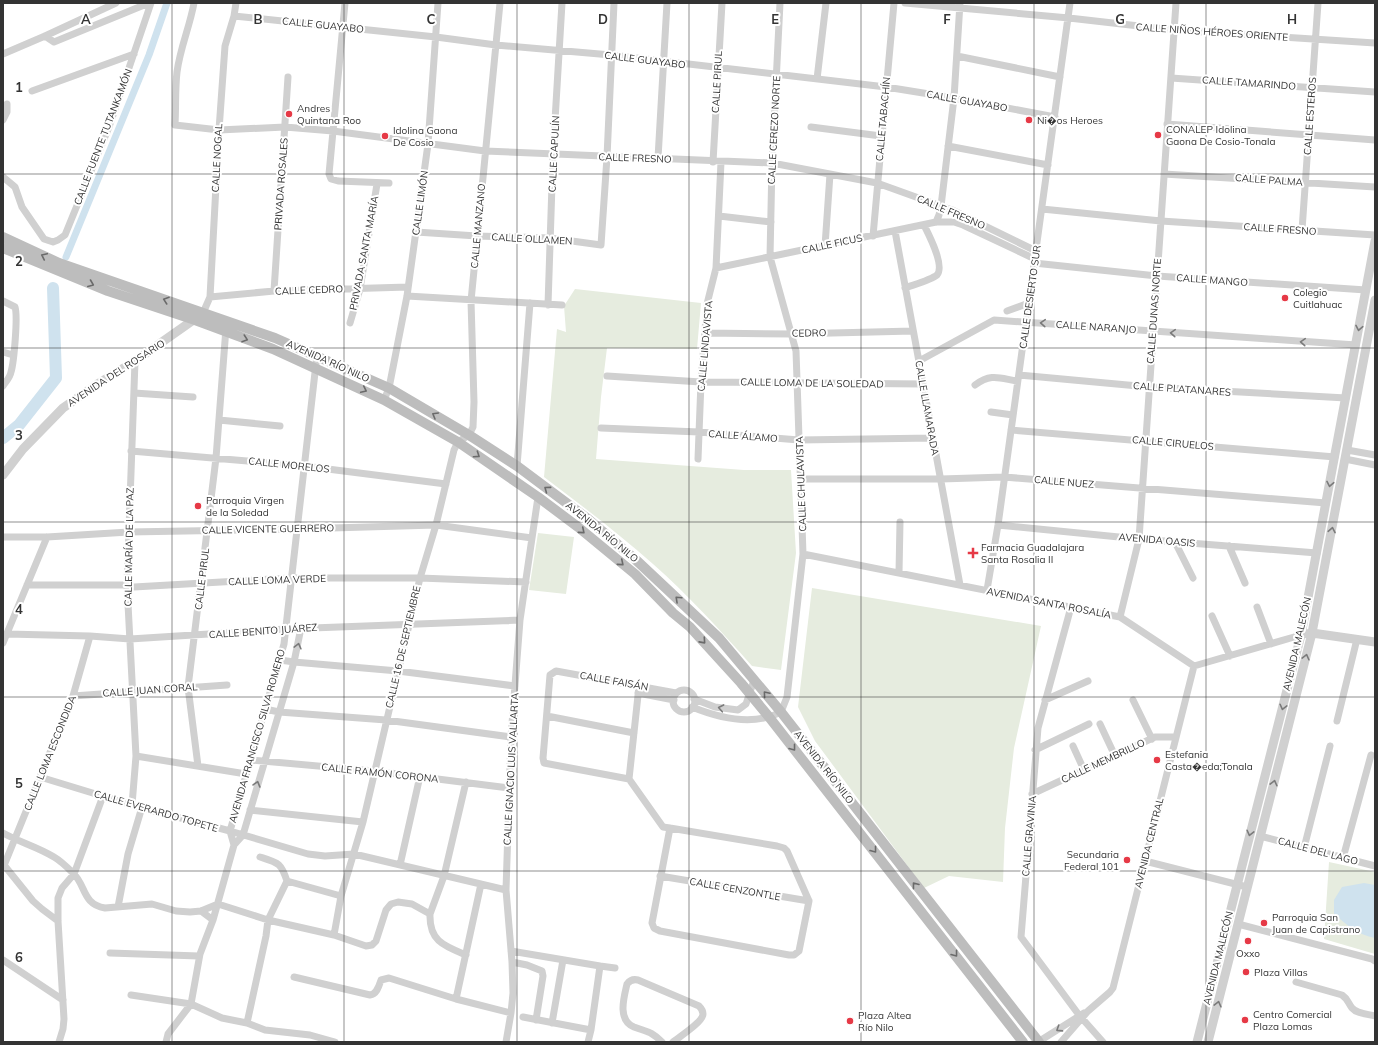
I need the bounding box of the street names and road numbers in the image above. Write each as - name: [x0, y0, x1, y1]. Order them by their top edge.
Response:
- street label: CALLE GUAYABO: [282, 14, 365, 36]
- street label: CALLE NIÑOS HÉROES ORIENTE: [1135, 20, 1289, 44]
- street label: CALLE GUAYABO: [604, 49, 687, 71]
- street label: CALLE PIRUL: [709, 50, 725, 113]
- street label: CALLE FUENTE TUTANKAMÓN: [71, 67, 135, 207]
- street label: CALLE TAMARINDO: [1202, 73, 1297, 93]
- street label: CALLE CEREZO NORTE: [765, 75, 783, 185]
- street label: CALLE TABACHÍN: [873, 76, 893, 162]
- street label: CALLE ESTEROS: [1301, 77, 1319, 155]
- street label: CALLE GUAYABO: [926, 87, 1009, 115]
- street label: CALLE CAPULÍN: [546, 115, 562, 193]
- street label: CALLE NOGAL: [209, 123, 225, 193]
- street label: PRIVADA ROSALES: [271, 137, 291, 231]
- street label: CALLE FRESNO: [598, 150, 672, 166]
- street label: CALLE LIMÓN: [409, 170, 431, 236]
- street label: CALLE PALMA: [1235, 171, 1304, 189]
- street label: CALLE MANZANO: [468, 183, 488, 269]
- street label: CALLE FRESNO: [915, 192, 987, 232]
- street label: PRIVADA SANTA MARÍA: [347, 194, 382, 311]
- street label: CALLE FRESNO: [1243, 220, 1317, 238]
- street label: CALLE OLLAMEN: [491, 230, 573, 248]
- street label: CALLE FICUS: [800, 231, 864, 257]
- street label: CALLE DESIERTO SUR: [1016, 244, 1044, 350]
- street label: CALLE DUNAS NORTE: [1144, 258, 1164, 364]
- street label: CALLE MANGO: [1176, 271, 1249, 289]
- street label: CALLE CEDRO: [275, 282, 344, 298]
- street label: CALLE LINDAVISTA: [695, 299, 716, 392]
- street label: CALLE NARANJO: [1055, 318, 1137, 336]
- street label: CEDRO: [791, 326, 827, 340]
- street label: AVENIDA DEL ROSARIO: [65, 336, 168, 409]
- street label: AVENIDA RÍO NILO: [284, 337, 372, 385]
- street label: CALLE LLAMARADA: [912, 359, 942, 457]
- street label: CALLE LOMA DE LA SOLEDAD: [740, 375, 884, 391]
- street label: CALLE PLATANARES: [1133, 379, 1231, 399]
- street label: CALLE ÁLAMO: [708, 427, 778, 445]
- street label: CALLE CIRUELOS: [1132, 433, 1214, 453]
- street label: CALLE CHULAVISTA: [793, 435, 809, 532]
- street label: CALLE MORELOS: [248, 454, 330, 476]
- street label: CALLE NUEZ: [1034, 473, 1094, 491]
- street label: CALLE MARÍA DE LA PAZ: [121, 487, 137, 607]
- street label: AVENIDA RÍO NILO: [563, 499, 641, 565]
- street label: CALLE VICENTE GUERRERO: [202, 521, 335, 537]
- street label: AVENIDA OASIS: [1118, 530, 1196, 550]
- street label: CALLE PIRUL: [192, 547, 212, 611]
- street label: CALLE LOMA VERDE: [228, 572, 326, 588]
- street label: CALLE 16 DE SEPTIEMBRE: [383, 584, 423, 709]
- street label: AVENIDA SANTA ROSALÍA: [986, 585, 1113, 622]
- street label: AVENIDA MALECÓN: [1280, 596, 1314, 692]
- street label: CALLE BENITO JUÁREZ: [208, 621, 318, 641]
- street label: AVENIDA FRANCISCO SILVA ROMERO: [226, 647, 288, 824]
- street label: CALLE FAISÁN: [579, 669, 649, 693]
- street label: CALLE JUAN CORAL: [102, 680, 199, 700]
- street label: CALLE IGNACIO LUIS VALLARTA: [501, 692, 522, 846]
- street label: CALLE LOMA ESCONDIDA: [21, 693, 79, 813]
- street label: AVENIDA RÍO NILO: [791, 728, 857, 807]
- street label: CALLE MEMBRILLO: [1059, 736, 1147, 786]
- street label: CALLE RAMÓN CORONA: [321, 760, 440, 786]
- street label: CALLE EVERARDO TOPETE: [92, 787, 220, 835]
- street label: CALLE GRAVINIA: [1019, 794, 1039, 877]
- street label: AVENIDA CENTRAL: [1131, 796, 1167, 890]
- street label: CALLE DEL LAGO: [1277, 834, 1360, 868]
- street label: CALLE CENZONTLE: [689, 875, 782, 903]
- street label: AVENIDA MALECÓN: [1200, 910, 1236, 1006]

